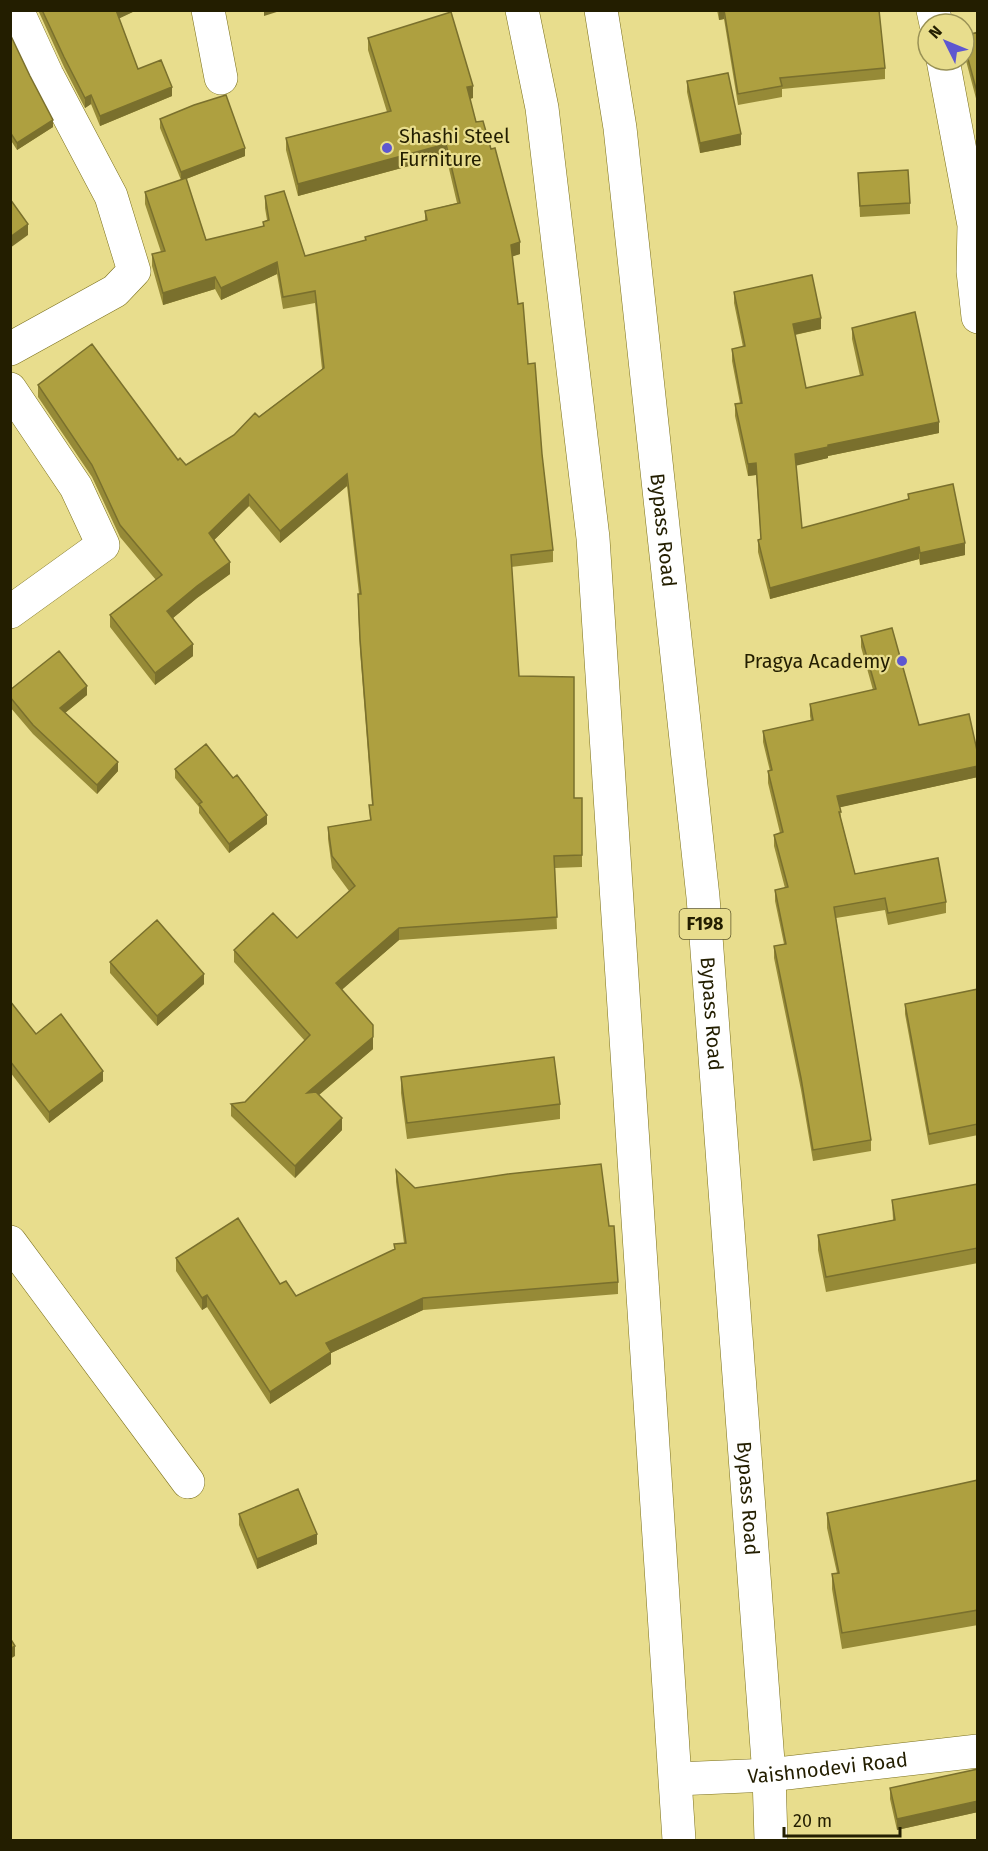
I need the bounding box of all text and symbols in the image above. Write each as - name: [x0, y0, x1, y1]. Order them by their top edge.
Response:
- north arrow: [916, 12, 976, 72]
- text: N: [925, 22, 946, 42]
- place label: Shashi Steel Furniture: [399, 124, 510, 171]
- marker: Shashi Steel Furniture: [380, 141, 394, 155]
- street label: Bypass Road: [645, 472, 681, 588]
- place label: Pragya Academy: [744, 649, 890, 673]
- marker: Pragya Academy: [895, 654, 909, 668]
- road number: F198: [680, 909, 730, 939]
- street label: Bypass Road: [696, 956, 728, 1072]
- street label: Bypass Road: [732, 1440, 764, 1556]
- street label: Vaishnodevi Road: [747, 1747, 909, 1788]
- scale bar: [784, 1800, 900, 1838]
- text: 20 m: [793, 1810, 832, 1832]

